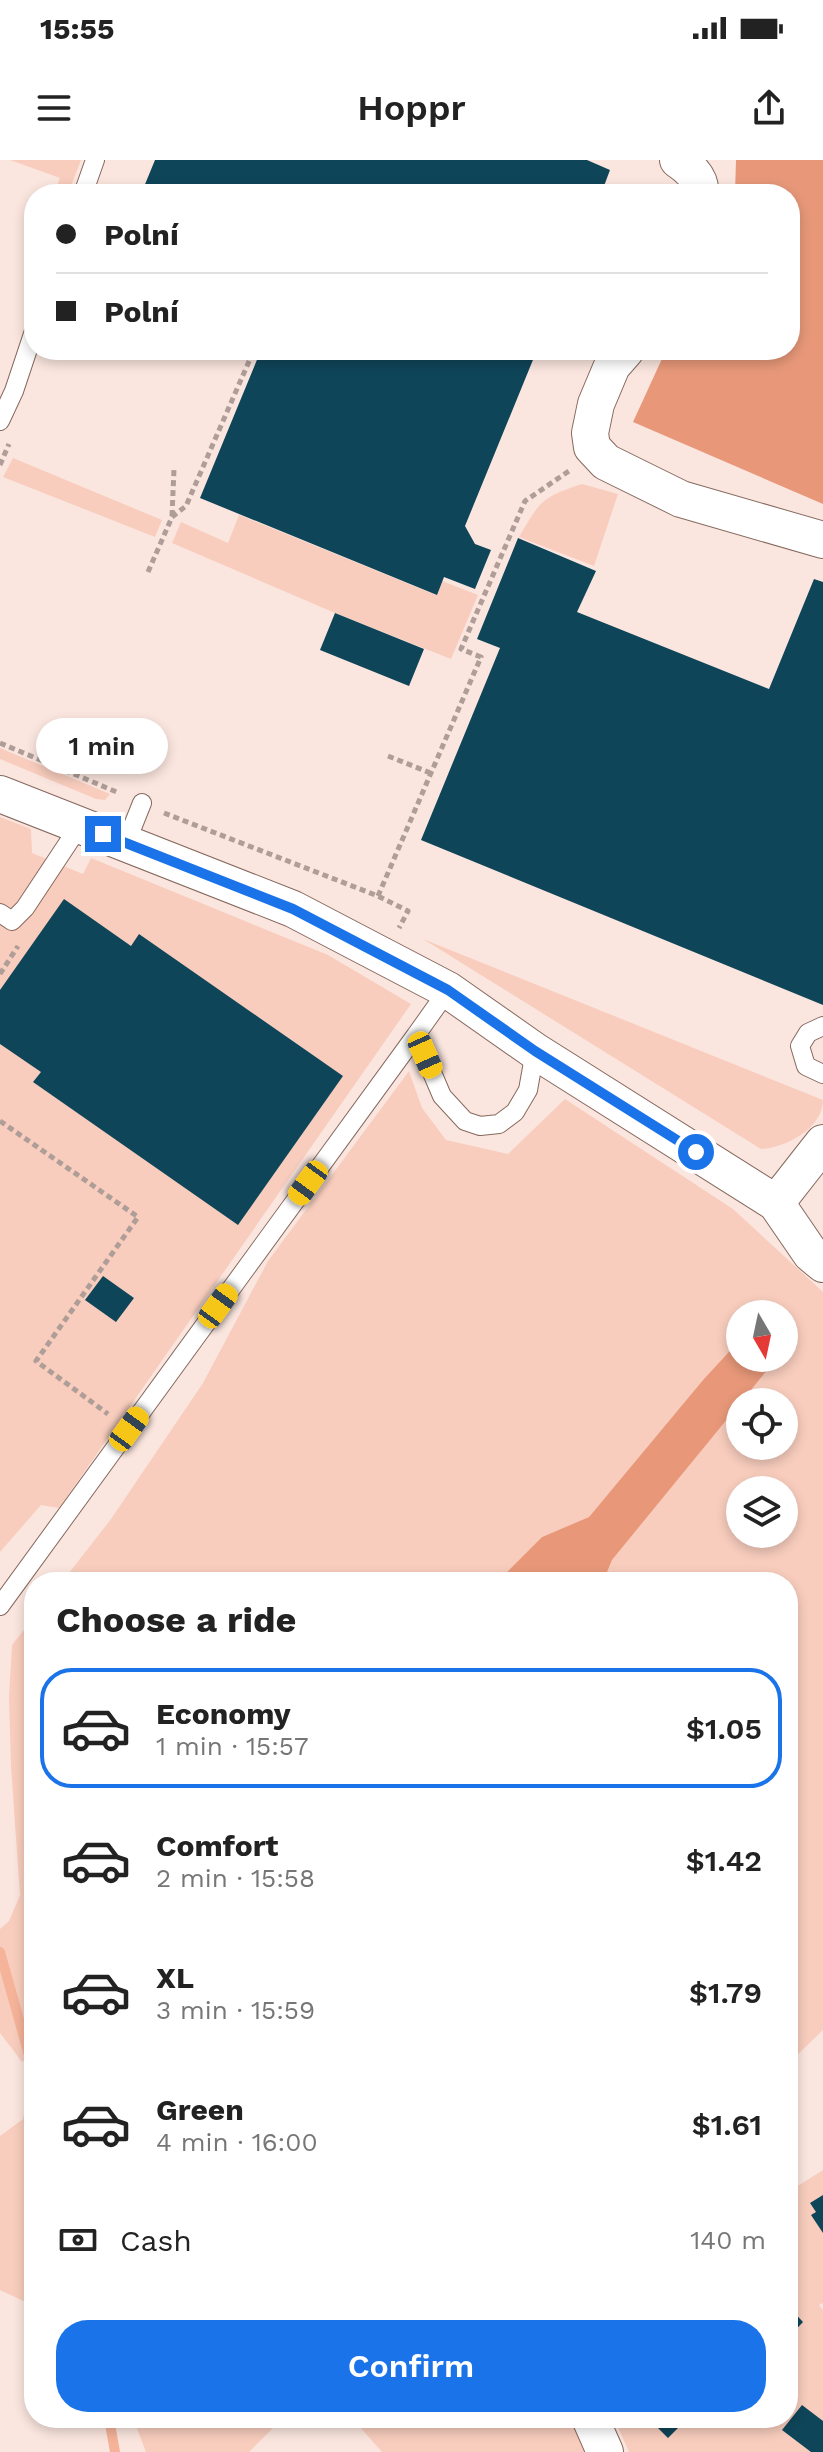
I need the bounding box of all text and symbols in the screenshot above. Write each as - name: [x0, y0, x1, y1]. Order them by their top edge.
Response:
- text: 15:55: [40, 11, 114, 46]
- icon: menu: [32, 86, 76, 130]
- icon: share: [747, 86, 791, 130]
- text: Hoppr: [357, 87, 466, 129]
- text: Polní: [104, 217, 179, 252]
- text: Polní: [104, 294, 179, 329]
- callout: 1 min: [37, 718, 169, 774]
- text: 1 min: [69, 731, 135, 761]
- route end: [85, 816, 121, 852]
- car: [404, 1028, 446, 1082]
- route start: [678, 1134, 714, 1170]
- car: [284, 1157, 332, 1209]
- car: [194, 1280, 242, 1332]
- north arrow: [726, 1300, 798, 1372]
- map controls: [726, 1300, 798, 1548]
- button: locate: [726, 1388, 798, 1460]
- car: [105, 1403, 153, 1455]
- button: layers: [726, 1476, 798, 1548]
- text: Choose a ride: [56, 1599, 296, 1641]
- icon: car: [60, 1692, 132, 1764]
- text: Economy: [156, 1696, 291, 1731]
- text: $1.05: [686, 1711, 762, 1746]
- text: 1 min · 15:57: [156, 1731, 309, 1761]
- icon: car: [60, 1824, 132, 1896]
- text: Comfort: [156, 1828, 278, 1863]
- text: $1.42: [686, 1843, 762, 1878]
- text: 2 min · 15:58: [156, 1863, 315, 1893]
- icon: car: [60, 1956, 132, 2028]
- text: XL: [156, 1960, 194, 1995]
- text: $1.79: [689, 1975, 762, 2010]
- text: 3 min · 15:59: [156, 1995, 315, 2025]
- icon: car: [60, 2088, 132, 2160]
- text: Green: [156, 2092, 244, 2127]
- text: $1.61: [692, 2107, 762, 2142]
- text: 4 min · 16:00: [156, 2127, 318, 2157]
- icon: cash: [56, 2218, 100, 2262]
- text: Cash: [120, 2223, 192, 2258]
- text: 140 m: [690, 2225, 766, 2255]
- button: Confirm: [56, 2320, 766, 2412]

